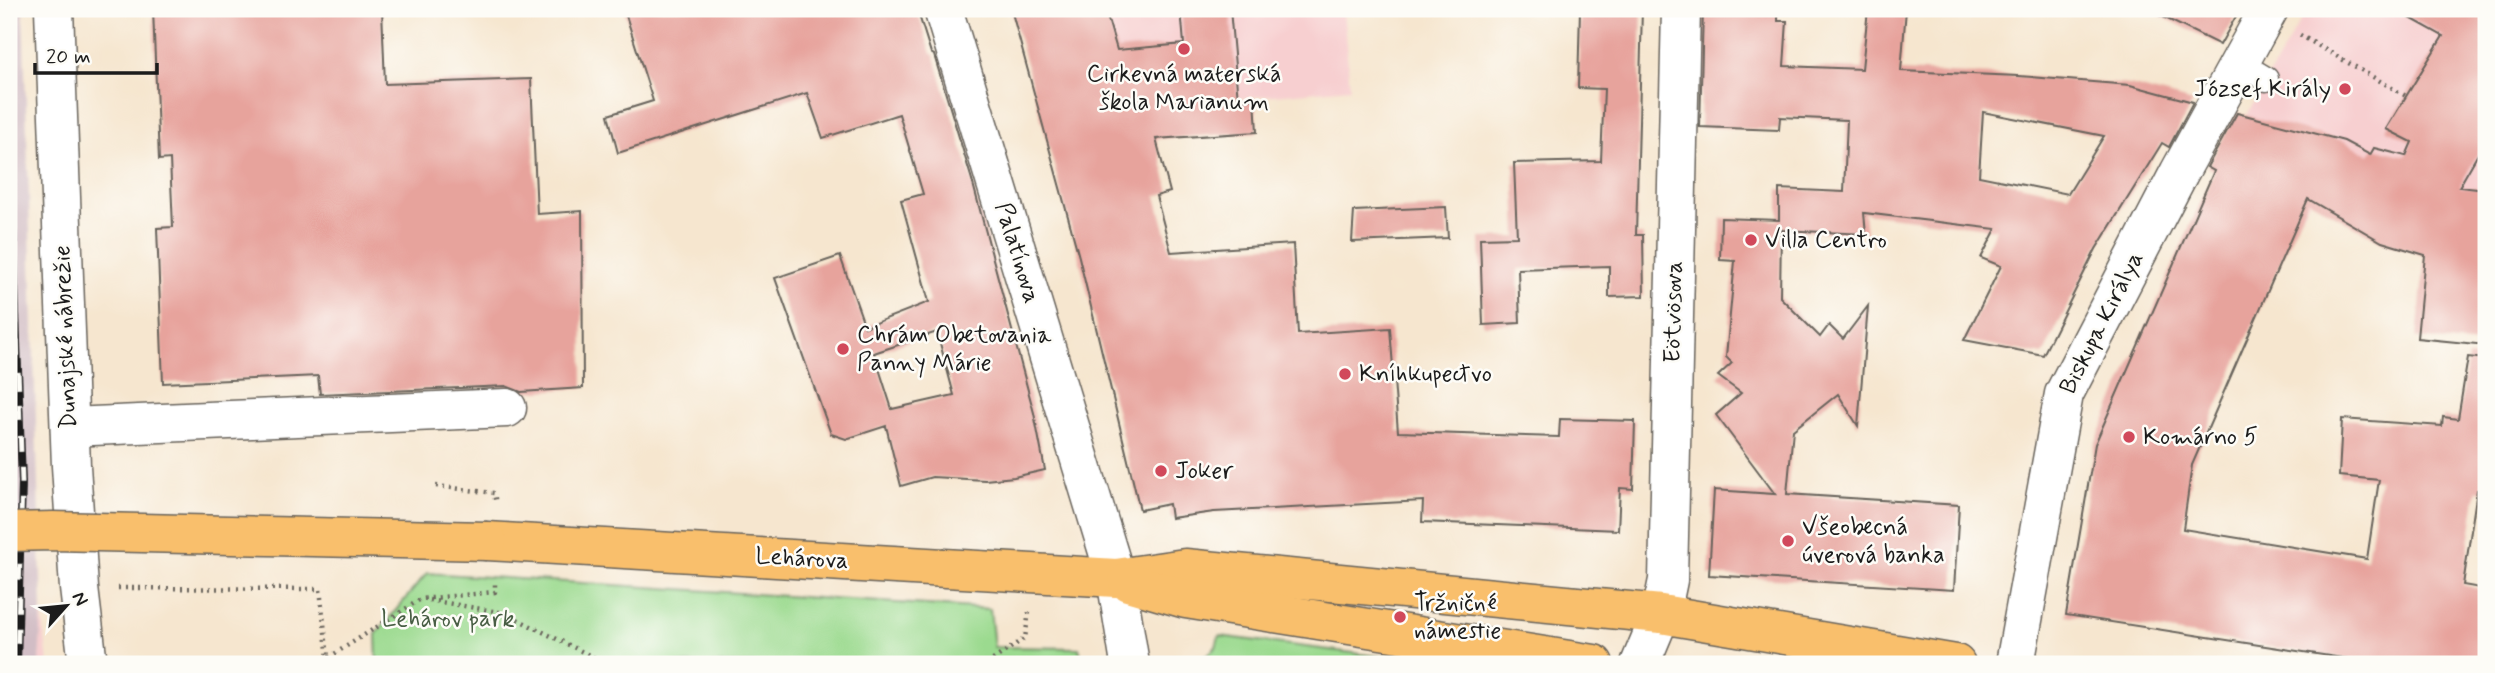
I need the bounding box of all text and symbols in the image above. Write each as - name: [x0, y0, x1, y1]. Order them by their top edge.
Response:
- scale bar: [35, 32, 158, 76]
- marker: Cirkevná materská škola Marianum: [1176, 41, 1192, 57]
- text: 20 m: [46, 43, 91, 71]
- place label: Cirkevná materská škola Marianum: [1087, 59, 1281, 118]
- place label: József Király: [2194, 74, 2331, 105]
- marker: József Király: [2337, 81, 2353, 97]
- street label: Palatínova: [987, 199, 1047, 307]
- place label: Villa Centro: [1765, 225, 1887, 256]
- marker: Villa Centro: [1743, 232, 1759, 248]
- street label: Dunajské nábrežie: [47, 244, 85, 430]
- street label: Biskupa Királya: [2053, 246, 2151, 400]
- street label: Eötvösova: [1658, 261, 1690, 363]
- place label: Chrám Obetovania Panny Márie: [857, 320, 1052, 379]
- marker: Chrám Obetovania Panny Márie: [835, 341, 851, 357]
- place label: Kníhkupectvo: [1359, 359, 1492, 390]
- marker: Kníhkupectvo: [1337, 366, 1353, 382]
- place label: Komárno 5: [2143, 422, 2258, 453]
- marker: Komárno 5: [2121, 429, 2137, 445]
- place label: Joker: [1175, 456, 1234, 487]
- marker: Joker: [1153, 463, 1169, 479]
- place label: Všeobecná úverová banka: [1802, 512, 1945, 571]
- marker: Všeobecná úverová banka: [1780, 533, 1796, 549]
- street label: Lehárova: [755, 541, 849, 577]
- north arrow: [32, 572, 102, 642]
- text: N: [66, 588, 94, 610]
- place label: Tržničné námestie: [1414, 588, 1501, 647]
- park label: Lehárov park: [381, 604, 515, 635]
- marker: Tržničné námestie: [1392, 609, 1408, 625]

